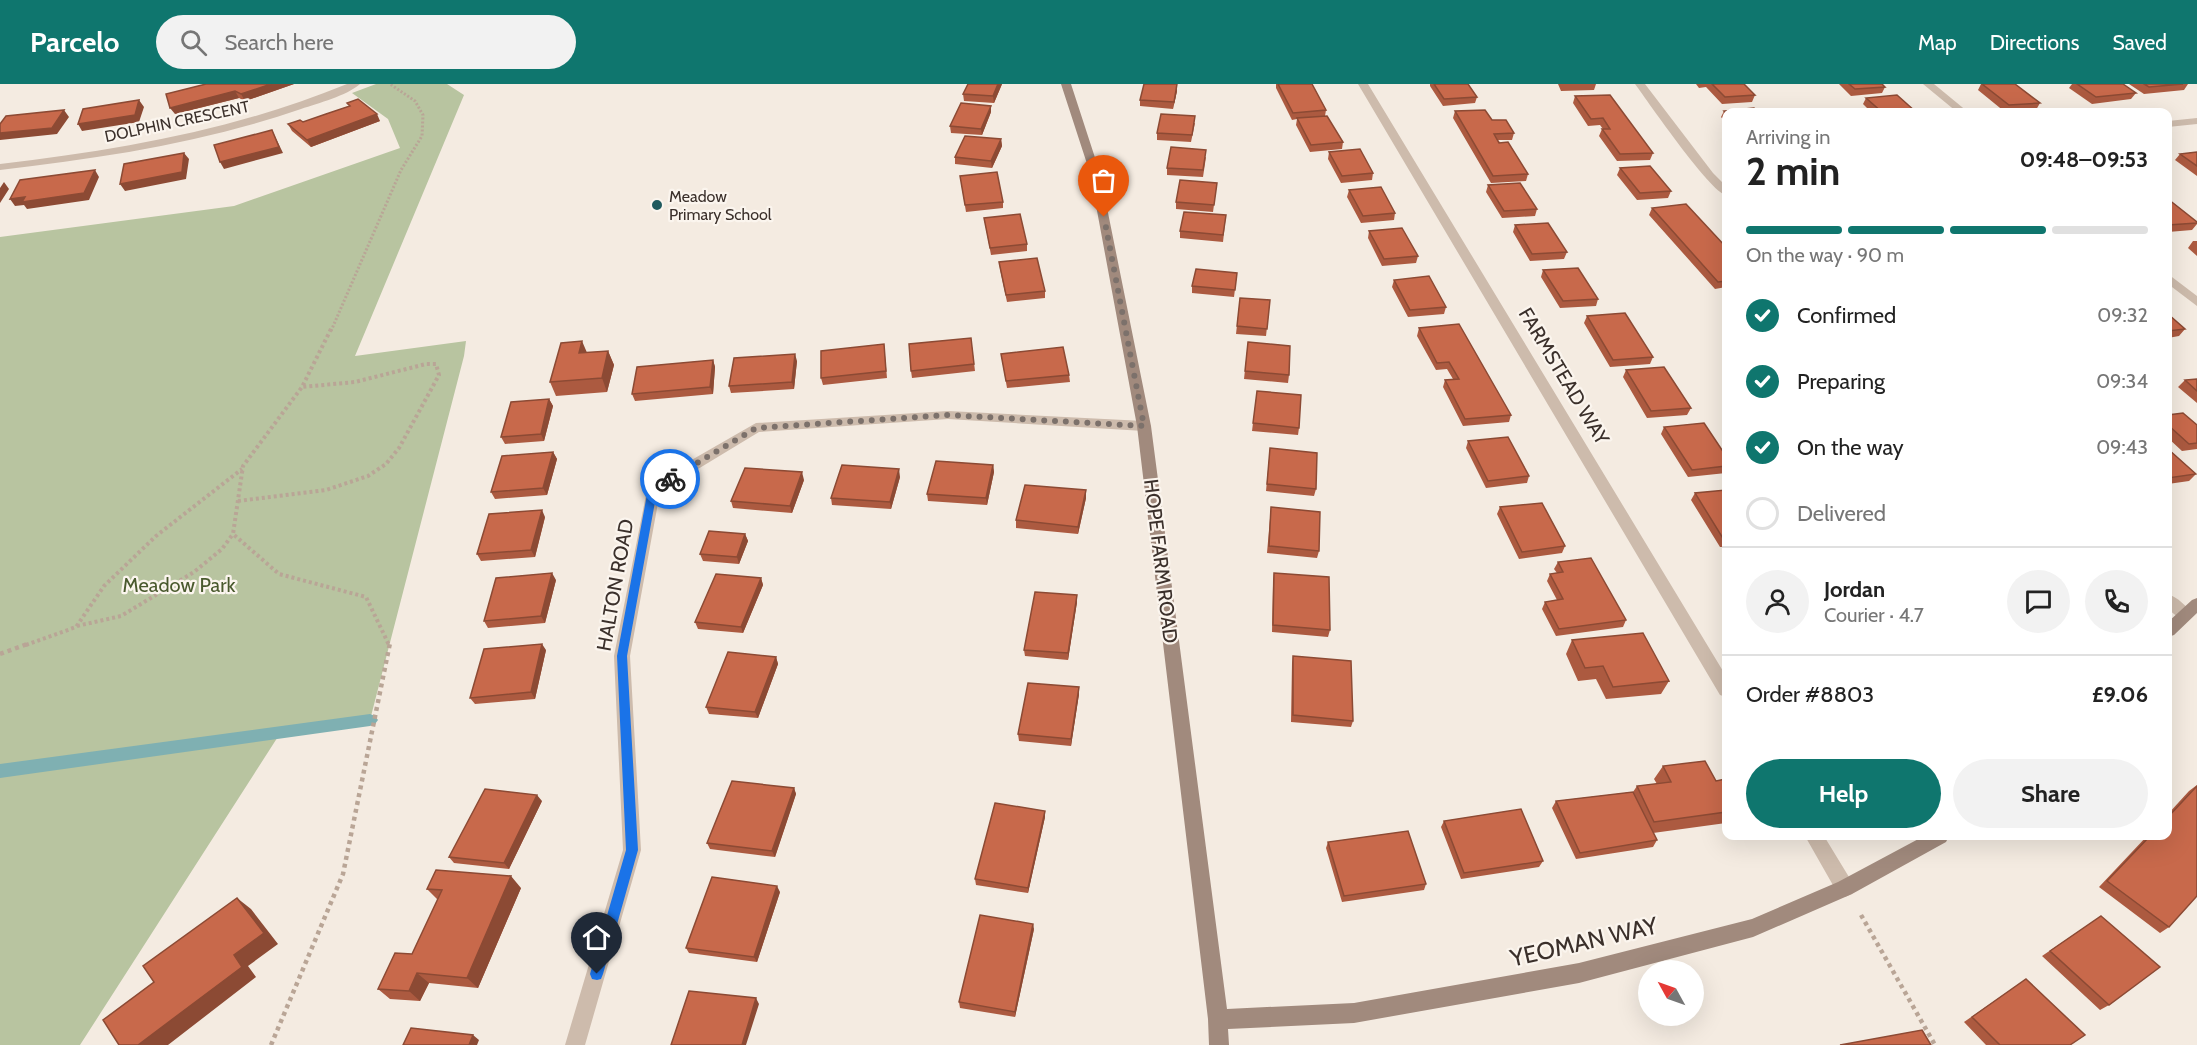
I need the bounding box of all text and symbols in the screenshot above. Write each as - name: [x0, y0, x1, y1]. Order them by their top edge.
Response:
- search box: [156, 15, 576, 69]
- text: Parcelo: [30, 25, 120, 59]
- icon: search: [177, 26, 210, 59]
- text: Search here: [225, 29, 334, 56]
- text: Map: [1918, 30, 1957, 55]
- text: Directions: [1990, 30, 2079, 55]
- text: Saved: [2112, 30, 2167, 55]
- street label: DOLPHIN CRESCENT: [103, 97, 252, 146]
- text: Arriving in: [1746, 125, 1830, 149]
- text: 09:48–09:53: [2020, 146, 2148, 173]
- text: 2 min: [1746, 147, 1840, 195]
- pin: [1078, 155, 1129, 217]
- icon: bag: [1087, 164, 1120, 197]
- place label: Meadow Primary School: [669, 187, 772, 224]
- marker: Meadow Primary School: [650, 198, 664, 212]
- text: On the way · 90 m: [1746, 243, 1904, 267]
- icon: check: [1746, 299, 1779, 332]
- text: Confirmed: [1797, 302, 1896, 329]
- street label: FARMSTEAD WAY: [1514, 303, 1615, 449]
- text: 09:32: [2097, 303, 2148, 327]
- icon: check: [1746, 365, 1779, 398]
- text: Preparing: [1797, 368, 1885, 395]
- text: 09:34: [2096, 369, 2148, 393]
- icon: check: [1746, 431, 1779, 464]
- text: On the way: [1797, 434, 1904, 461]
- text: 09:43: [2096, 435, 2148, 459]
- courier: [640, 449, 700, 509]
- icon: bike: [654, 463, 687, 496]
- street label: HOPE FARM ROAD: [1139, 478, 1183, 644]
- text: Delivered: [1797, 500, 1886, 527]
- street label: HALTON ROAD: [592, 517, 638, 653]
- button: person: [1746, 570, 1809, 633]
- button: chat: [2007, 570, 2070, 633]
- button: phone: [2085, 570, 2148, 633]
- park label: Meadow Park: [123, 573, 235, 597]
- text: Jordan: [1824, 576, 1885, 603]
- text: Courier · 4.7: [1824, 603, 1924, 627]
- text: Order #8803: [1746, 681, 1874, 708]
- text: £9.06: [2092, 681, 2148, 708]
- button: Help: [1746, 759, 1941, 828]
- button: Share: [1953, 759, 2148, 828]
- street label: YEOMAN WAY: [1506, 910, 1661, 973]
- pin: [571, 912, 622, 974]
- icon: home: [580, 921, 613, 954]
- north arrow: [1638, 960, 1704, 1026]
- map controls: [1638, 960, 1704, 1026]

